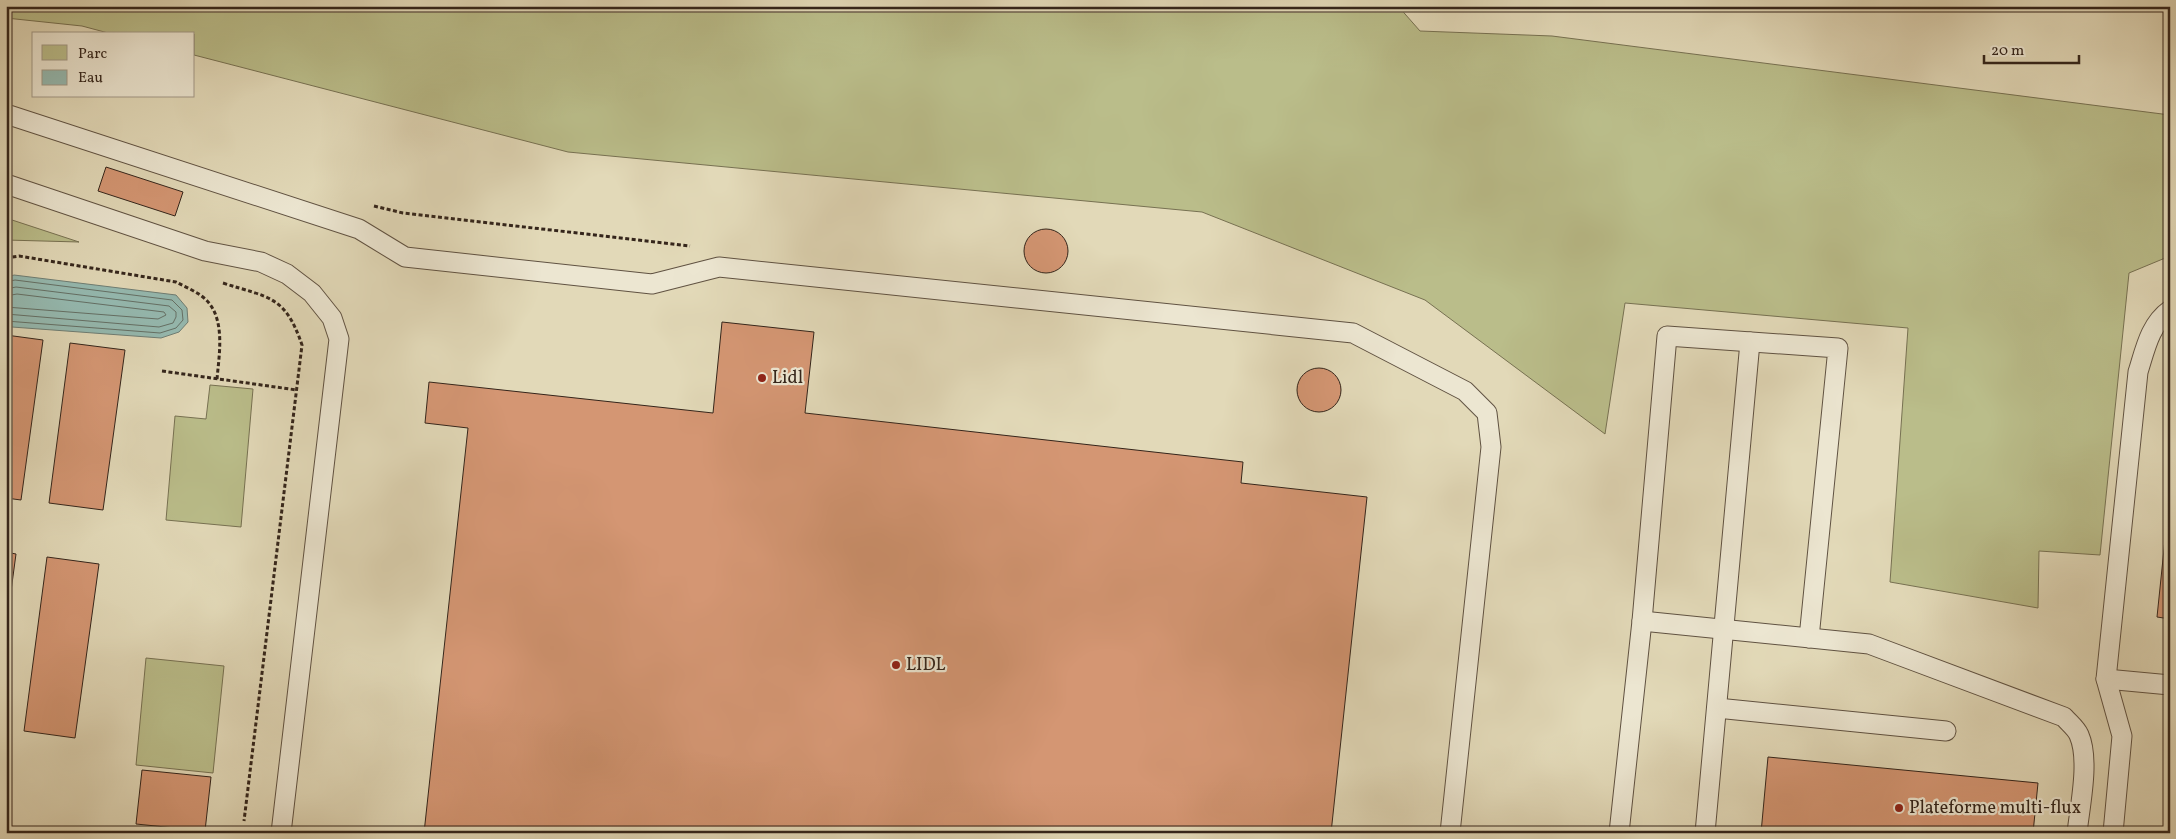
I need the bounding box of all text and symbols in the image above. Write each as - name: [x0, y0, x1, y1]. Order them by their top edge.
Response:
- legend: [32, 32, 195, 98]
- scale bar: [1984, 32, 2078, 64]
- text: 20 m: [1991, 41, 2024, 62]
- text: Parc: [78, 44, 107, 65]
- text: Eau: [78, 68, 103, 89]
- place label: Lidl: [772, 366, 803, 391]
- marker: Lidl: [756, 372, 768, 384]
- place label: LIDL: [906, 653, 946, 678]
- marker: LIDL: [890, 659, 902, 671]
- place label: Plateforme multi-flux: [1909, 796, 2081, 821]
- marker: Plateforme multi-flux: [1893, 802, 1905, 814]

